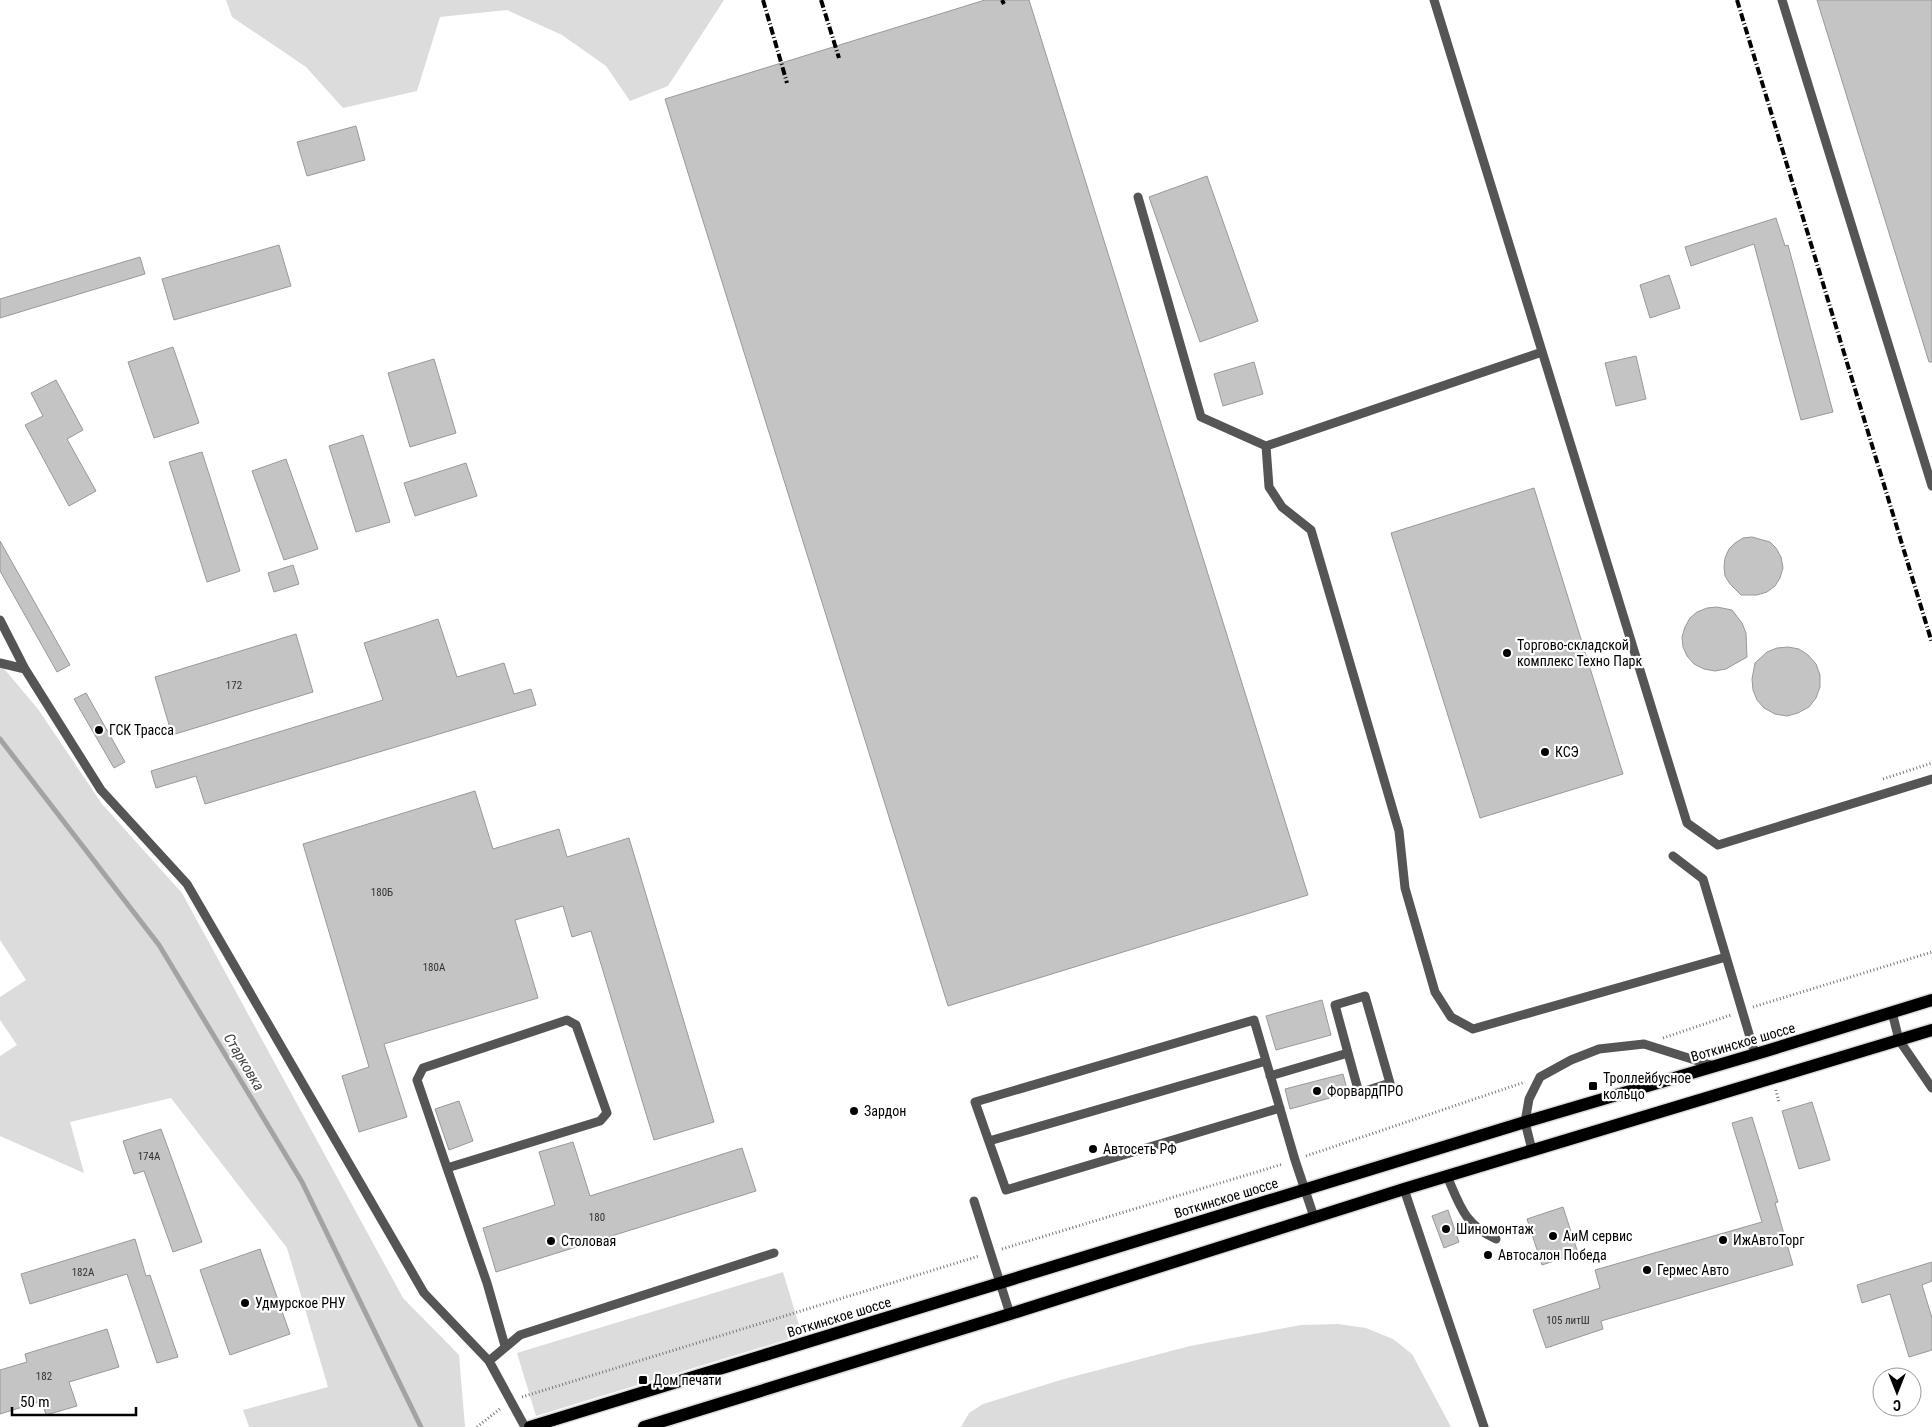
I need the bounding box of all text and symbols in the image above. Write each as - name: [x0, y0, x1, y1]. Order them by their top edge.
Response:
- place label: Торгово-складской комплекс Техно Парк: [1517, 637, 1642, 669]
- marker: Торгово-складской комплекс Техно Парк: [1501, 647, 1513, 659]
- house number: 172: [226, 679, 242, 692]
- place label: ГСК Трасса: [109, 722, 174, 738]
- marker: ГСК Трасса: [93, 724, 105, 736]
- place label: КСЭ: [1555, 744, 1579, 760]
- marker: КСЭ: [1539, 746, 1551, 758]
- house number: 180Б: [371, 886, 393, 899]
- house number: 180А: [423, 961, 446, 974]
- street label: Воткинское шоссе: [1689, 1019, 1797, 1065]
- water label: Старковка: [220, 1030, 268, 1094]
- place label: Троллейбусное кольцо: [1603, 1070, 1691, 1102]
- marker: Троллейбусное кольцо: [1587, 1080, 1599, 1092]
- place label: ФорвардПРО: [1327, 1083, 1403, 1099]
- marker: ФорвардПРО: [1311, 1085, 1323, 1097]
- place label: Зардон: [864, 1103, 906, 1119]
- marker: Зардон: [848, 1105, 860, 1117]
- place label: Автосеть РФ: [1103, 1141, 1177, 1157]
- marker: Автосеть РФ: [1087, 1143, 1099, 1155]
- house number: 174А: [138, 1150, 161, 1163]
- street label: Воткинское шоссе: [1172, 1174, 1280, 1221]
- house number: 180: [589, 1211, 605, 1224]
- place label: Шиномонтаж: [1456, 1221, 1534, 1237]
- marker: Шиномонтаж: [1440, 1223, 1452, 1235]
- place label: АиМ сервис: [1563, 1228, 1633, 1244]
- marker: АиМ сервис: [1547, 1230, 1559, 1242]
- place label: ИжАвтоТорг: [1733, 1232, 1804, 1248]
- place label: Столовая: [561, 1233, 616, 1249]
- marker: ИжАвтоТорг: [1717, 1234, 1729, 1246]
- marker: Столовая: [545, 1235, 557, 1247]
- place label: Автосалон Победа: [1498, 1247, 1607, 1263]
- marker: Автосалон Победа: [1482, 1249, 1494, 1261]
- place label: Гермес Авто: [1657, 1262, 1729, 1278]
- marker: Гермес Авто: [1641, 1264, 1653, 1276]
- house number: 182А: [72, 1266, 95, 1279]
- street label: Воткинское шоссе: [785, 1293, 893, 1340]
- place label: Удмурское РНУ: [255, 1295, 346, 1311]
- marker: Удмурское РНУ: [239, 1297, 251, 1309]
- house number: 105 литШ: [1546, 1314, 1590, 1327]
- north arrow: [1872, 1367, 1922, 1417]
- house number: 182: [36, 1370, 52, 1383]
- place label: Дом печати: [653, 1372, 722, 1388]
- marker: Дом печати: [637, 1374, 649, 1386]
- scale bar: [12, 1384, 136, 1416]
- text: 50 m: [20, 1393, 50, 1411]
- text: С: [1893, 1397, 1901, 1413]

